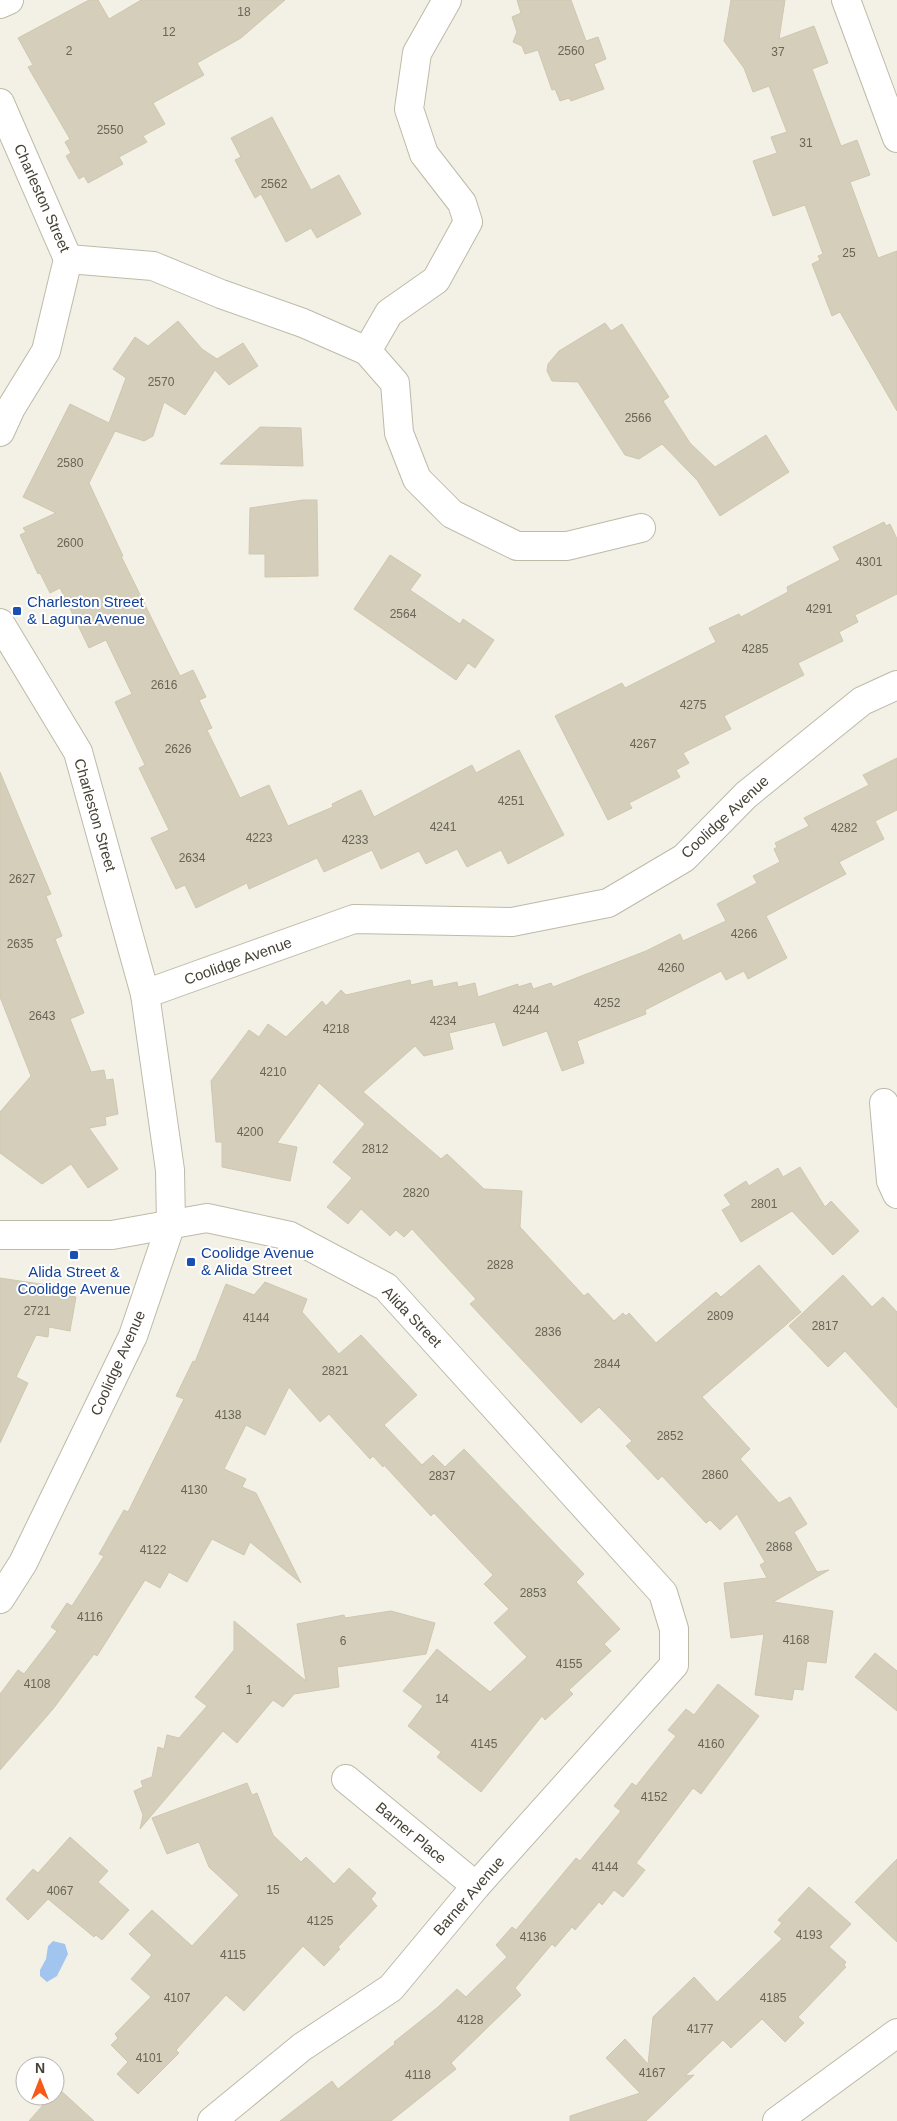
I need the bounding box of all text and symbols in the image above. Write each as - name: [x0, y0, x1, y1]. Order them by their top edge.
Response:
- house number: 18: [237, 5, 251, 19]
- house number: 12: [162, 25, 176, 39]
- house number: 2: [66, 44, 73, 58]
- house number: 2560: [558, 44, 585, 58]
- house number: 37: [771, 45, 785, 59]
- house number: 2550: [97, 123, 124, 137]
- house number: 31: [799, 136, 813, 150]
- street label: Charleston Street: [11, 141, 74, 255]
- house number: 2562: [261, 177, 288, 191]
- house number: 25: [842, 246, 856, 260]
- house number: 2570: [148, 375, 175, 389]
- house number: 2566: [625, 411, 652, 425]
- house number: 2580: [57, 456, 84, 470]
- house number: 2600: [57, 536, 84, 550]
- house number: 4301: [856, 555, 883, 569]
- place label: Charleston Street & Laguna Avenue: [27, 593, 145, 627]
- house number: 4291: [806, 602, 833, 616]
- marker: Charleston Street & Laguna Avenue: [11, 605, 23, 617]
- house number: 2564: [390, 607, 417, 621]
- house number: 4285: [742, 642, 769, 656]
- house number: 2616: [151, 678, 178, 692]
- house number: 4275: [680, 698, 707, 712]
- house number: 4267: [630, 737, 657, 751]
- house number: 2626: [165, 742, 192, 756]
- street label: Charleston Street: [71, 756, 120, 874]
- street label: Coolidge Avenue: [677, 772, 772, 861]
- house number: 4251: [498, 794, 525, 808]
- house number: 4241: [430, 820, 457, 834]
- house number: 4282: [831, 821, 858, 835]
- house number: 4223: [246, 831, 273, 845]
- house number: 4233: [342, 833, 369, 847]
- house number: 2634: [179, 851, 206, 865]
- house number: 2627: [9, 872, 36, 886]
- house number: 4266: [731, 927, 758, 941]
- street label: Coolidge Avenue: [182, 933, 294, 988]
- house number: 2635: [7, 937, 34, 951]
- house number: 4260: [658, 961, 685, 975]
- house number: 4252: [594, 996, 621, 1010]
- house number: 4244: [513, 1003, 540, 1017]
- house number: 2643: [29, 1009, 56, 1023]
- house number: 4234: [430, 1014, 457, 1028]
- house number: 4218: [323, 1022, 350, 1036]
- house number: 4210: [260, 1065, 287, 1079]
- house number: 4200: [237, 1125, 264, 1139]
- house number: 2812: [362, 1142, 389, 1156]
- house number: 2820: [403, 1186, 430, 1200]
- house number: 2801: [751, 1197, 778, 1211]
- place label: Coolidge Avenue & Alida Street: [201, 1244, 314, 1278]
- marker: Alida Street & Coolidge Avenue: [68, 1249, 80, 1261]
- marker: Coolidge Avenue & Alida Street: [185, 1256, 197, 1268]
- house number: 2828: [487, 1258, 514, 1272]
- place label: Alida Street & Coolidge Avenue: [17, 1263, 131, 1297]
- street label: Alida Street: [379, 1283, 446, 1351]
- house number: 2721: [24, 1304, 51, 1318]
- street label: Coolidge Avenue: [87, 1308, 148, 1418]
- house number: 2809: [707, 1309, 734, 1323]
- house number: 4144: [243, 1311, 270, 1325]
- house number: 2817: [812, 1319, 839, 1333]
- house number: 2836: [535, 1325, 562, 1339]
- house number: 2844: [594, 1357, 621, 1371]
- house number: 2821: [322, 1364, 349, 1378]
- house number: 4138: [215, 1408, 242, 1422]
- house number: 2852: [657, 1429, 684, 1443]
- house number: 2860: [702, 1468, 729, 1482]
- house number: 2837: [429, 1469, 456, 1483]
- house number: 4130: [181, 1483, 208, 1497]
- house number: 2868: [766, 1540, 793, 1554]
- house number: 4122: [140, 1543, 167, 1557]
- house number: 2853: [520, 1586, 547, 1600]
- house number: 4116: [77, 1610, 103, 1624]
- house number: 4168: [783, 1633, 810, 1647]
- house number: 6: [340, 1634, 347, 1648]
- house number: 4155: [556, 1657, 583, 1671]
- house number: 4108: [24, 1677, 51, 1691]
- house number: 1: [246, 1683, 253, 1697]
- house number: 14: [435, 1692, 449, 1706]
- house number: 4145: [471, 1737, 498, 1751]
- house number: 4160: [698, 1737, 725, 1751]
- house number: 4152: [641, 1790, 668, 1804]
- street label: Barner Place: [373, 1798, 450, 1867]
- street label: Barner Avenue: [430, 1853, 508, 1939]
- house number: 4144: [592, 1860, 619, 1874]
- house number: 15: [266, 1883, 280, 1897]
- house number: 4067: [47, 1884, 74, 1898]
- house number: 4125: [307, 1914, 334, 1928]
- house number: 4193: [796, 1928, 823, 1942]
- house number: 4136: [520, 1930, 547, 1944]
- house number: 4115: [220, 1948, 246, 1962]
- house number: 4107: [164, 1991, 191, 2005]
- house number: 4185: [760, 1991, 787, 2005]
- house number: 4128: [457, 2013, 484, 2027]
- house number: 4177: [687, 2022, 714, 2036]
- house number: 4101: [136, 2051, 163, 2065]
- north arrow: [15, 2056, 65, 2106]
- text: N: [35, 2060, 45, 2076]
- house number: 4167: [639, 2066, 666, 2080]
- house number: 4118: [405, 2068, 431, 2082]

